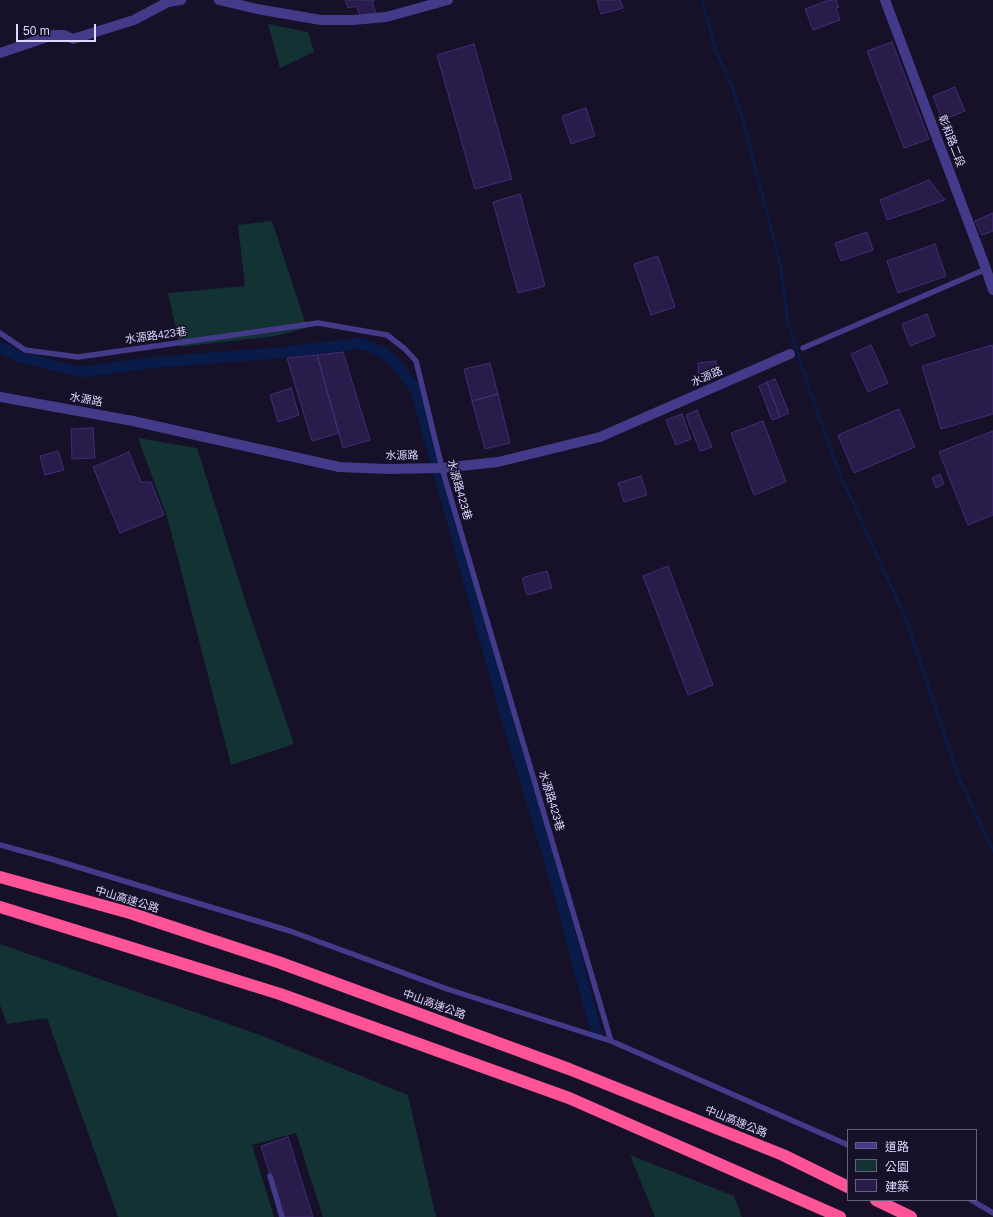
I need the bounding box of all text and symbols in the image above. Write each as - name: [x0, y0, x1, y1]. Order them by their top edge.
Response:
- scale bar: [18, 16, 98, 42]
- text: 50 m: [23, 24, 50, 38]
- street label: 彰和路二段: [935, 113, 967, 169]
- street label: 水源路423巷: [124, 325, 188, 347]
- street label: 水源路: [689, 364, 725, 390]
- street label: 水源路: [69, 391, 103, 409]
- street label: 水源路: [385, 449, 419, 463]
- street label: 水源路423巷: [444, 458, 474, 522]
- street label: 水源路423巷: [536, 769, 566, 833]
- street label: 中山高速公路: [94, 884, 160, 916]
- street label: 中山高速公路: [401, 988, 467, 1022]
- street label: 中山高速公路: [703, 1104, 769, 1140]
- legend: [847, 1129, 977, 1201]
- text: 道路: [885, 1140, 909, 1154]
- text: 公園: [885, 1160, 909, 1174]
- text: 建築: [885, 1180, 909, 1194]

